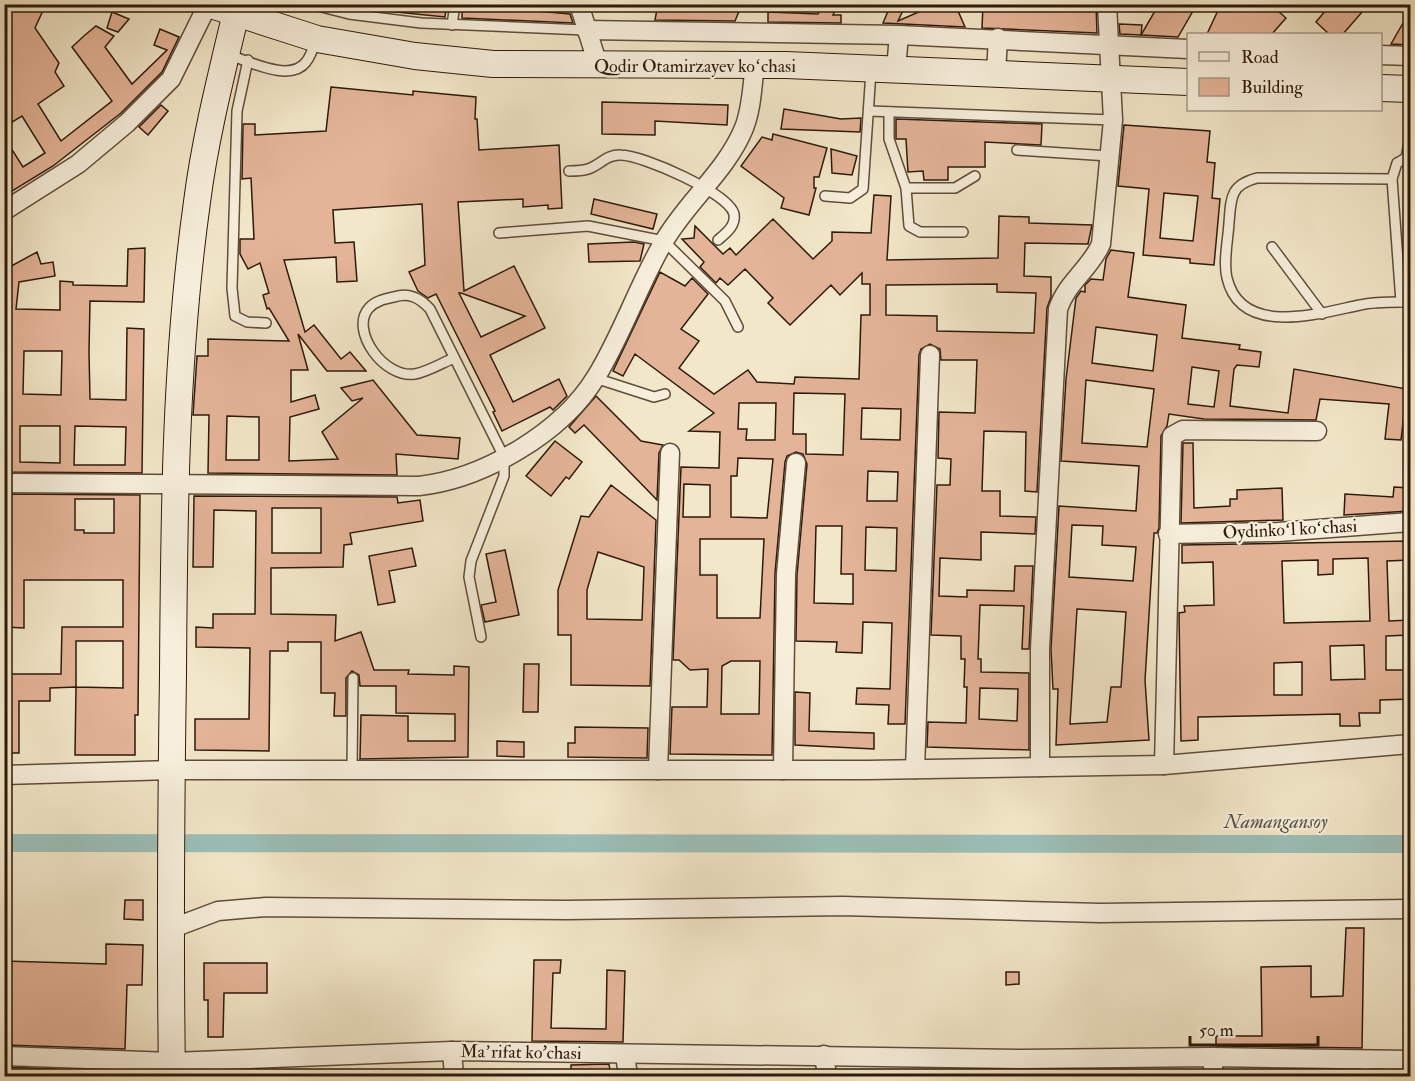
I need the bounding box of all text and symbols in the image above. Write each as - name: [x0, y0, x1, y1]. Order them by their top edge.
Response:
- legend: [1187, 33, 1382, 111]
- text: Road: [1241, 46, 1279, 69]
- street label: Qodir Otamirzayev koʻchasi: [594, 55, 796, 78]
- text: Building: [1241, 76, 1304, 99]
- street label: Oydinkoʻl koʻchasi: [1222, 514, 1358, 545]
- water label: Namangansoy: [1223, 809, 1328, 834]
- scale bar: [1190, 1009, 1318, 1047]
- text: 50 m: [1199, 1019, 1234, 1042]
- street label: Maʼrifat ko'chasi: [460, 1040, 582, 1065]

